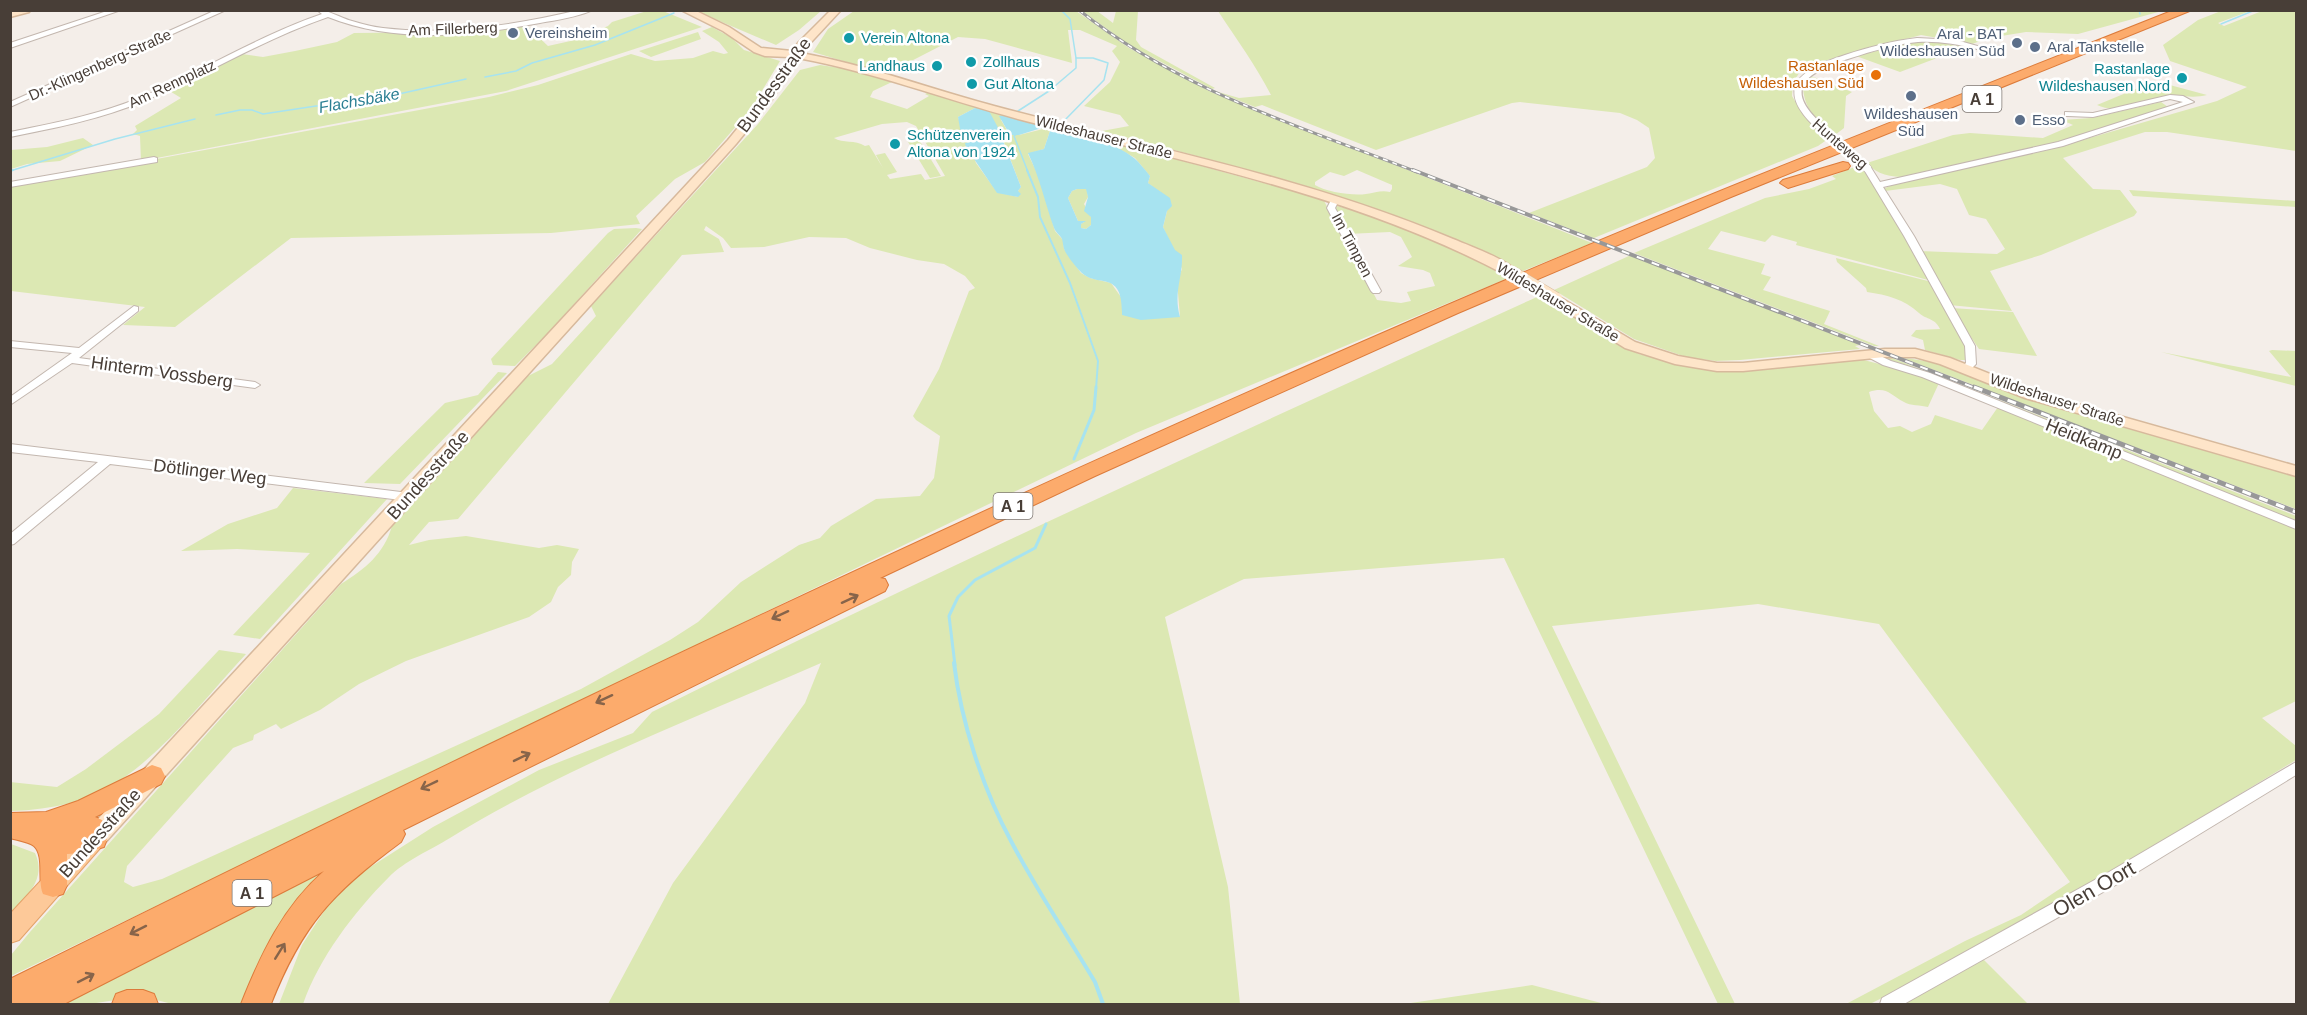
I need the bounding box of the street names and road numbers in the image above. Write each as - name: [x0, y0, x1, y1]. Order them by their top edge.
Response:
- street label: Am Fillerberg: [408, 18, 498, 39]
- street label: Dr.-Klingenberg-Straße: [26, 25, 174, 104]
- street label: Bundesstraße: [733, 34, 815, 136]
- street label: Am Rennplatz: [126, 56, 218, 111]
- road number: A 1: [1962, 86, 2002, 112]
- street label: Wildeshauser Straße: [1034, 111, 1174, 162]
- street label: Hunteweg: [1809, 115, 1871, 172]
- street label: Im Timpen: [1328, 210, 1376, 280]
- street label: Wildeshauser Straße: [1494, 258, 1623, 345]
- street label: Hinterm Vossberg: [90, 352, 234, 392]
- street label: Wildeshauser Straße: [1988, 370, 2126, 429]
- street label: Heidkamp: [2043, 415, 2125, 463]
- street label: Bundesstraße: [383, 427, 473, 523]
- street label: Dötlinger Weg: [152, 455, 268, 489]
- road number: A 1: [994, 493, 1032, 519]
- street label: Bundesstraße: [55, 785, 145, 881]
- street label: Olen Oort: [2049, 856, 2139, 921]
- road number: A 1: [232, 880, 272, 906]

